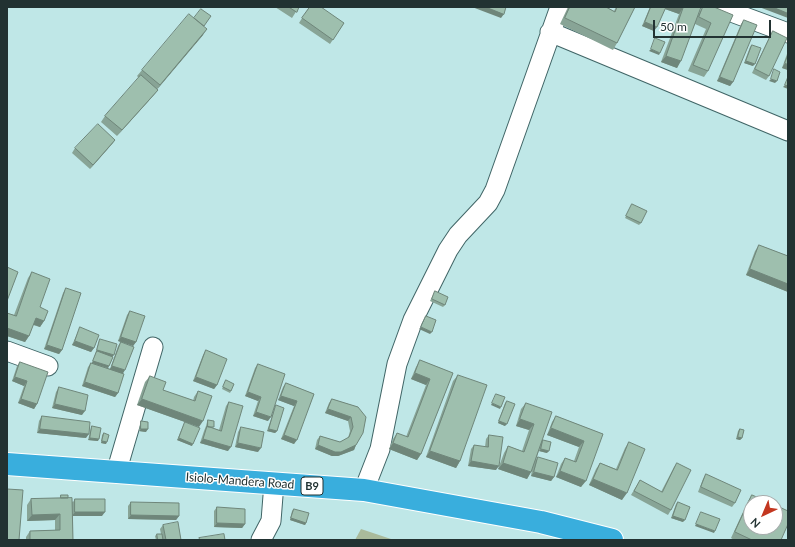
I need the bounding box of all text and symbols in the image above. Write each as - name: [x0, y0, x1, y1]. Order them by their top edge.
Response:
- scale bar: [655, 12, 773, 38]
- text: 50 m: [660, 19, 687, 34]
- street label: Isiolo-Mandera Road: [185, 470, 295, 492]
- road number: B9: [301, 477, 323, 495]
- north arrow: [743, 495, 783, 535]
- text: N: [747, 516, 763, 531]

